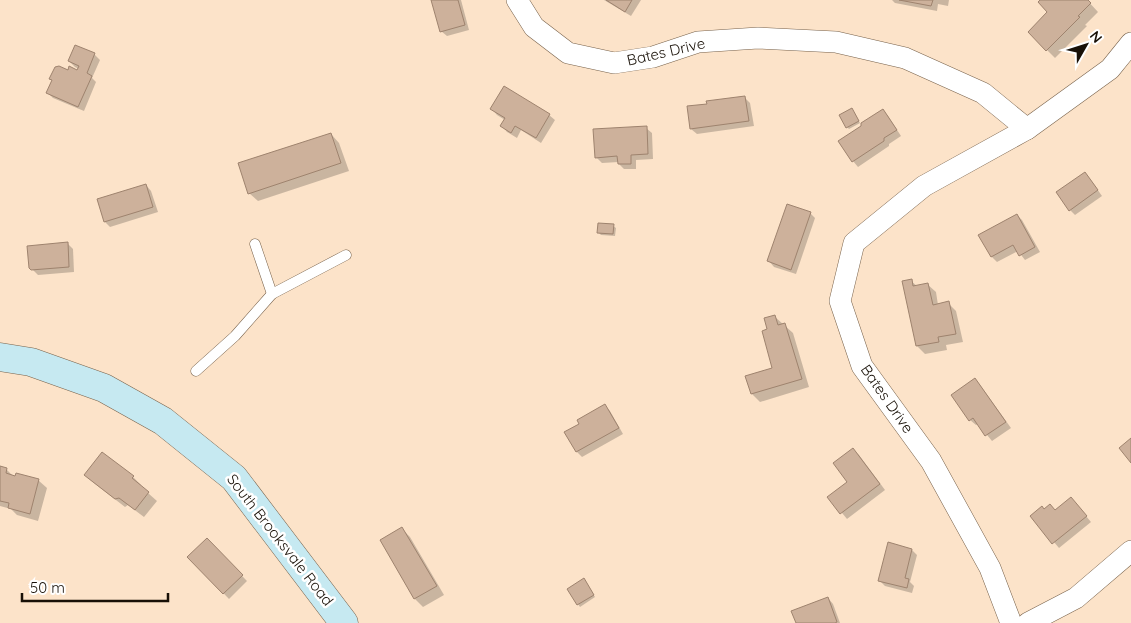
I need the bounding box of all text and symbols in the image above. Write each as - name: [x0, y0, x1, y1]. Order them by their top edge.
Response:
- north arrow: [1061, 20, 1111, 70]
- text: N: [1086, 27, 1106, 46]
- street label: Bates Drive: [625, 33, 707, 70]
- street label: Bates Drive: [857, 361, 918, 437]
- street label: South Brooksvale Road: [223, 470, 338, 609]
- scale bar: [22, 570, 169, 602]
- text: 50 m: [30, 578, 65, 597]

